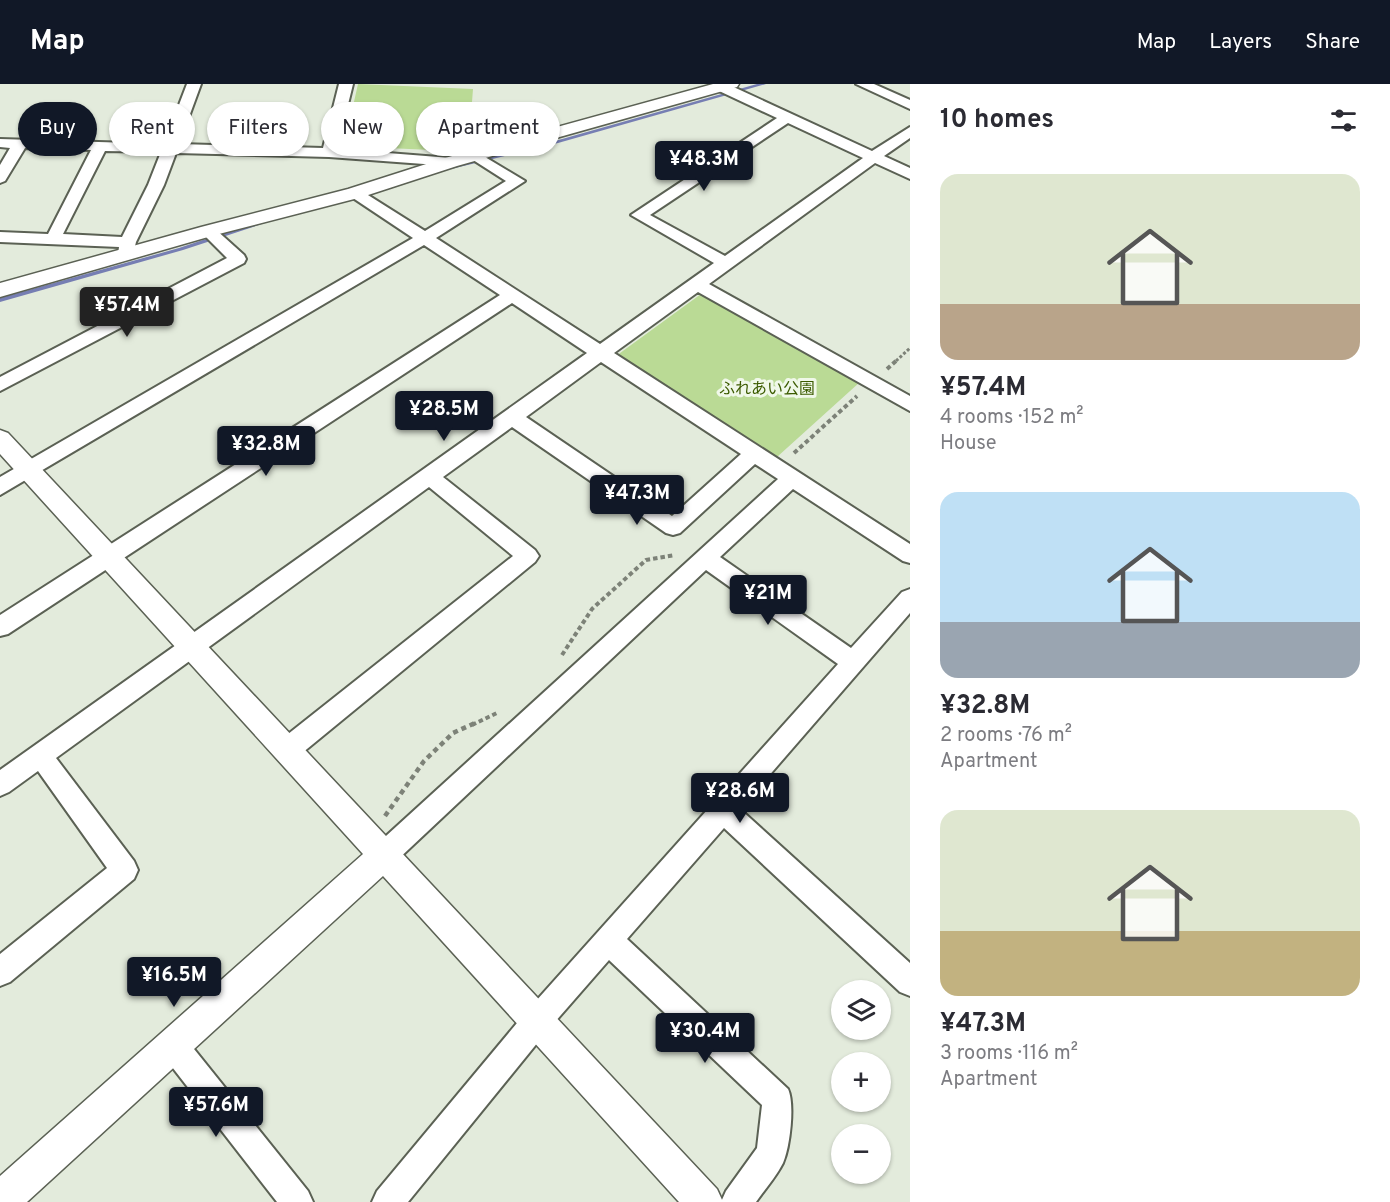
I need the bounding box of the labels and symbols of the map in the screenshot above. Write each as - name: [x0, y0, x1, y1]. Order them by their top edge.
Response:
- pin: ¥48.3M: [655, 141, 753, 192]
- pin: ¥57.4M: [78, 287, 176, 338]
- park label: ふれあい公園: [719, 380, 815, 400]
- pin: ¥28.5M: [395, 391, 493, 442]
- pin: ¥32.8M: [217, 426, 315, 477]
- pin: ¥47.3M: [588, 475, 686, 526]
- pin: ¥21M: [732, 575, 804, 626]
- pin: ¥28.6M: [691, 773, 789, 824]
- pin: ¥16.5M: [125, 957, 223, 1008]
- pin: ¥30.4M: [656, 1013, 754, 1064]
- pin: ¥57.6M: [167, 1087, 265, 1138]

